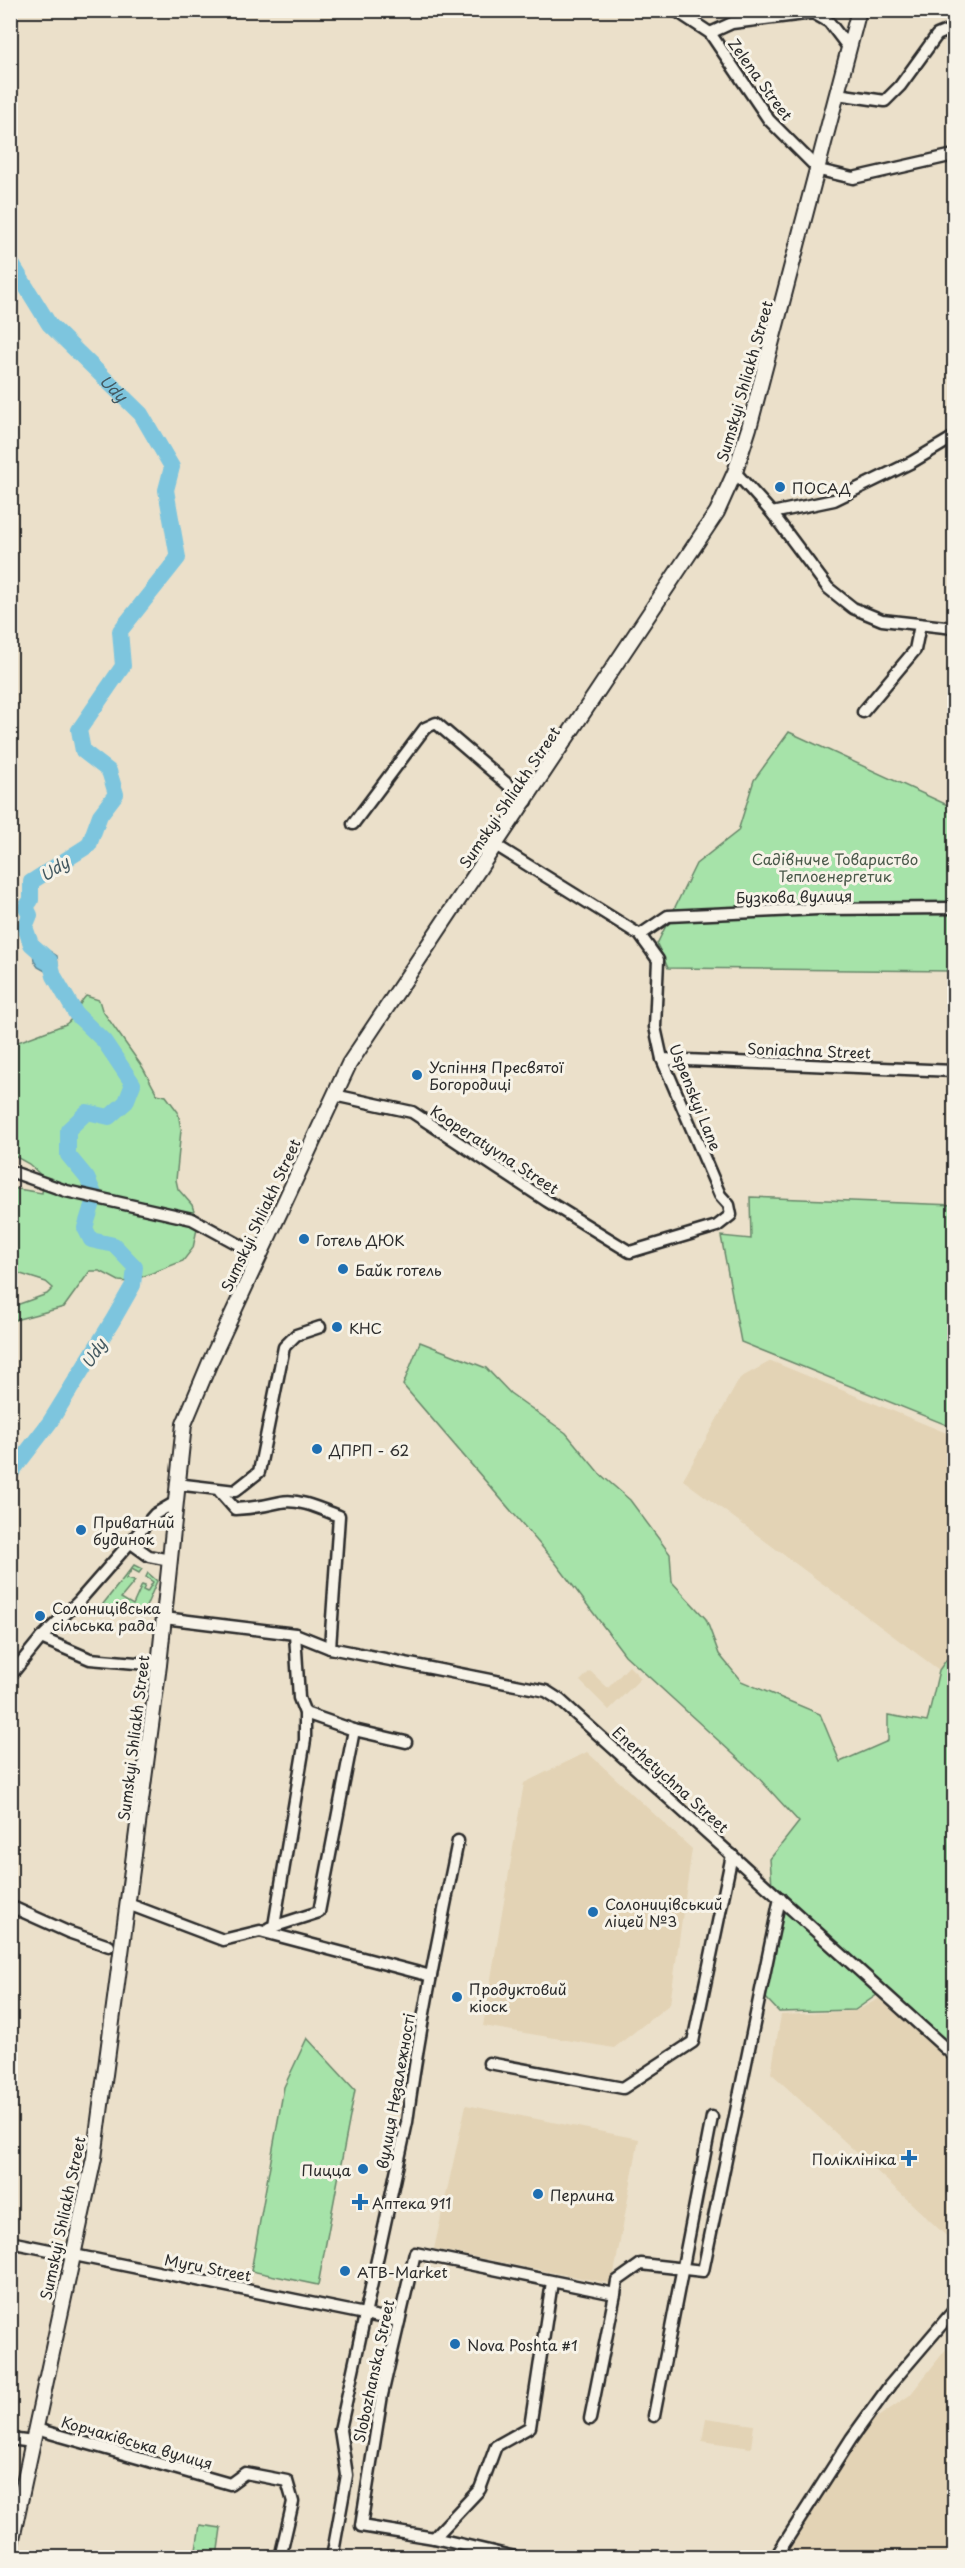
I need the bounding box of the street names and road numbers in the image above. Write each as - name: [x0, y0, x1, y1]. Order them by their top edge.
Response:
- street label: Zelena Street: [723, 33, 799, 125]
- street label: Sumskyi Shliakh Street: [710, 298, 778, 464]
- street label: Sumskyi Shliakh Street: [453, 721, 565, 873]
- street label: Бузкова вулиця: [736, 883, 852, 909]
- street label: Soniachna Street: [747, 1036, 871, 1064]
- street label: Uspenskyi Lane: [664, 1040, 728, 1154]
- street label: Kooperatyvna Street: [426, 1099, 564, 1199]
- street label: Sumskyi Shliakh Street: [214, 1135, 306, 1295]
- street label: Sumskyi Shliakh Street: [111, 1654, 155, 1822]
- street label: Enerhetychna Street: [608, 1720, 734, 1838]
- street label: вулиця Незалежності: [370, 2011, 420, 2171]
- street label: Sumskyi Shliakh Street: [33, 2134, 91, 2302]
- street label: Myru Street: [163, 2247, 253, 2287]
- street label: Slobozhanska Street: [347, 2297, 399, 2445]
- street label: Корчаківська вулиця: [59, 2409, 215, 2475]

